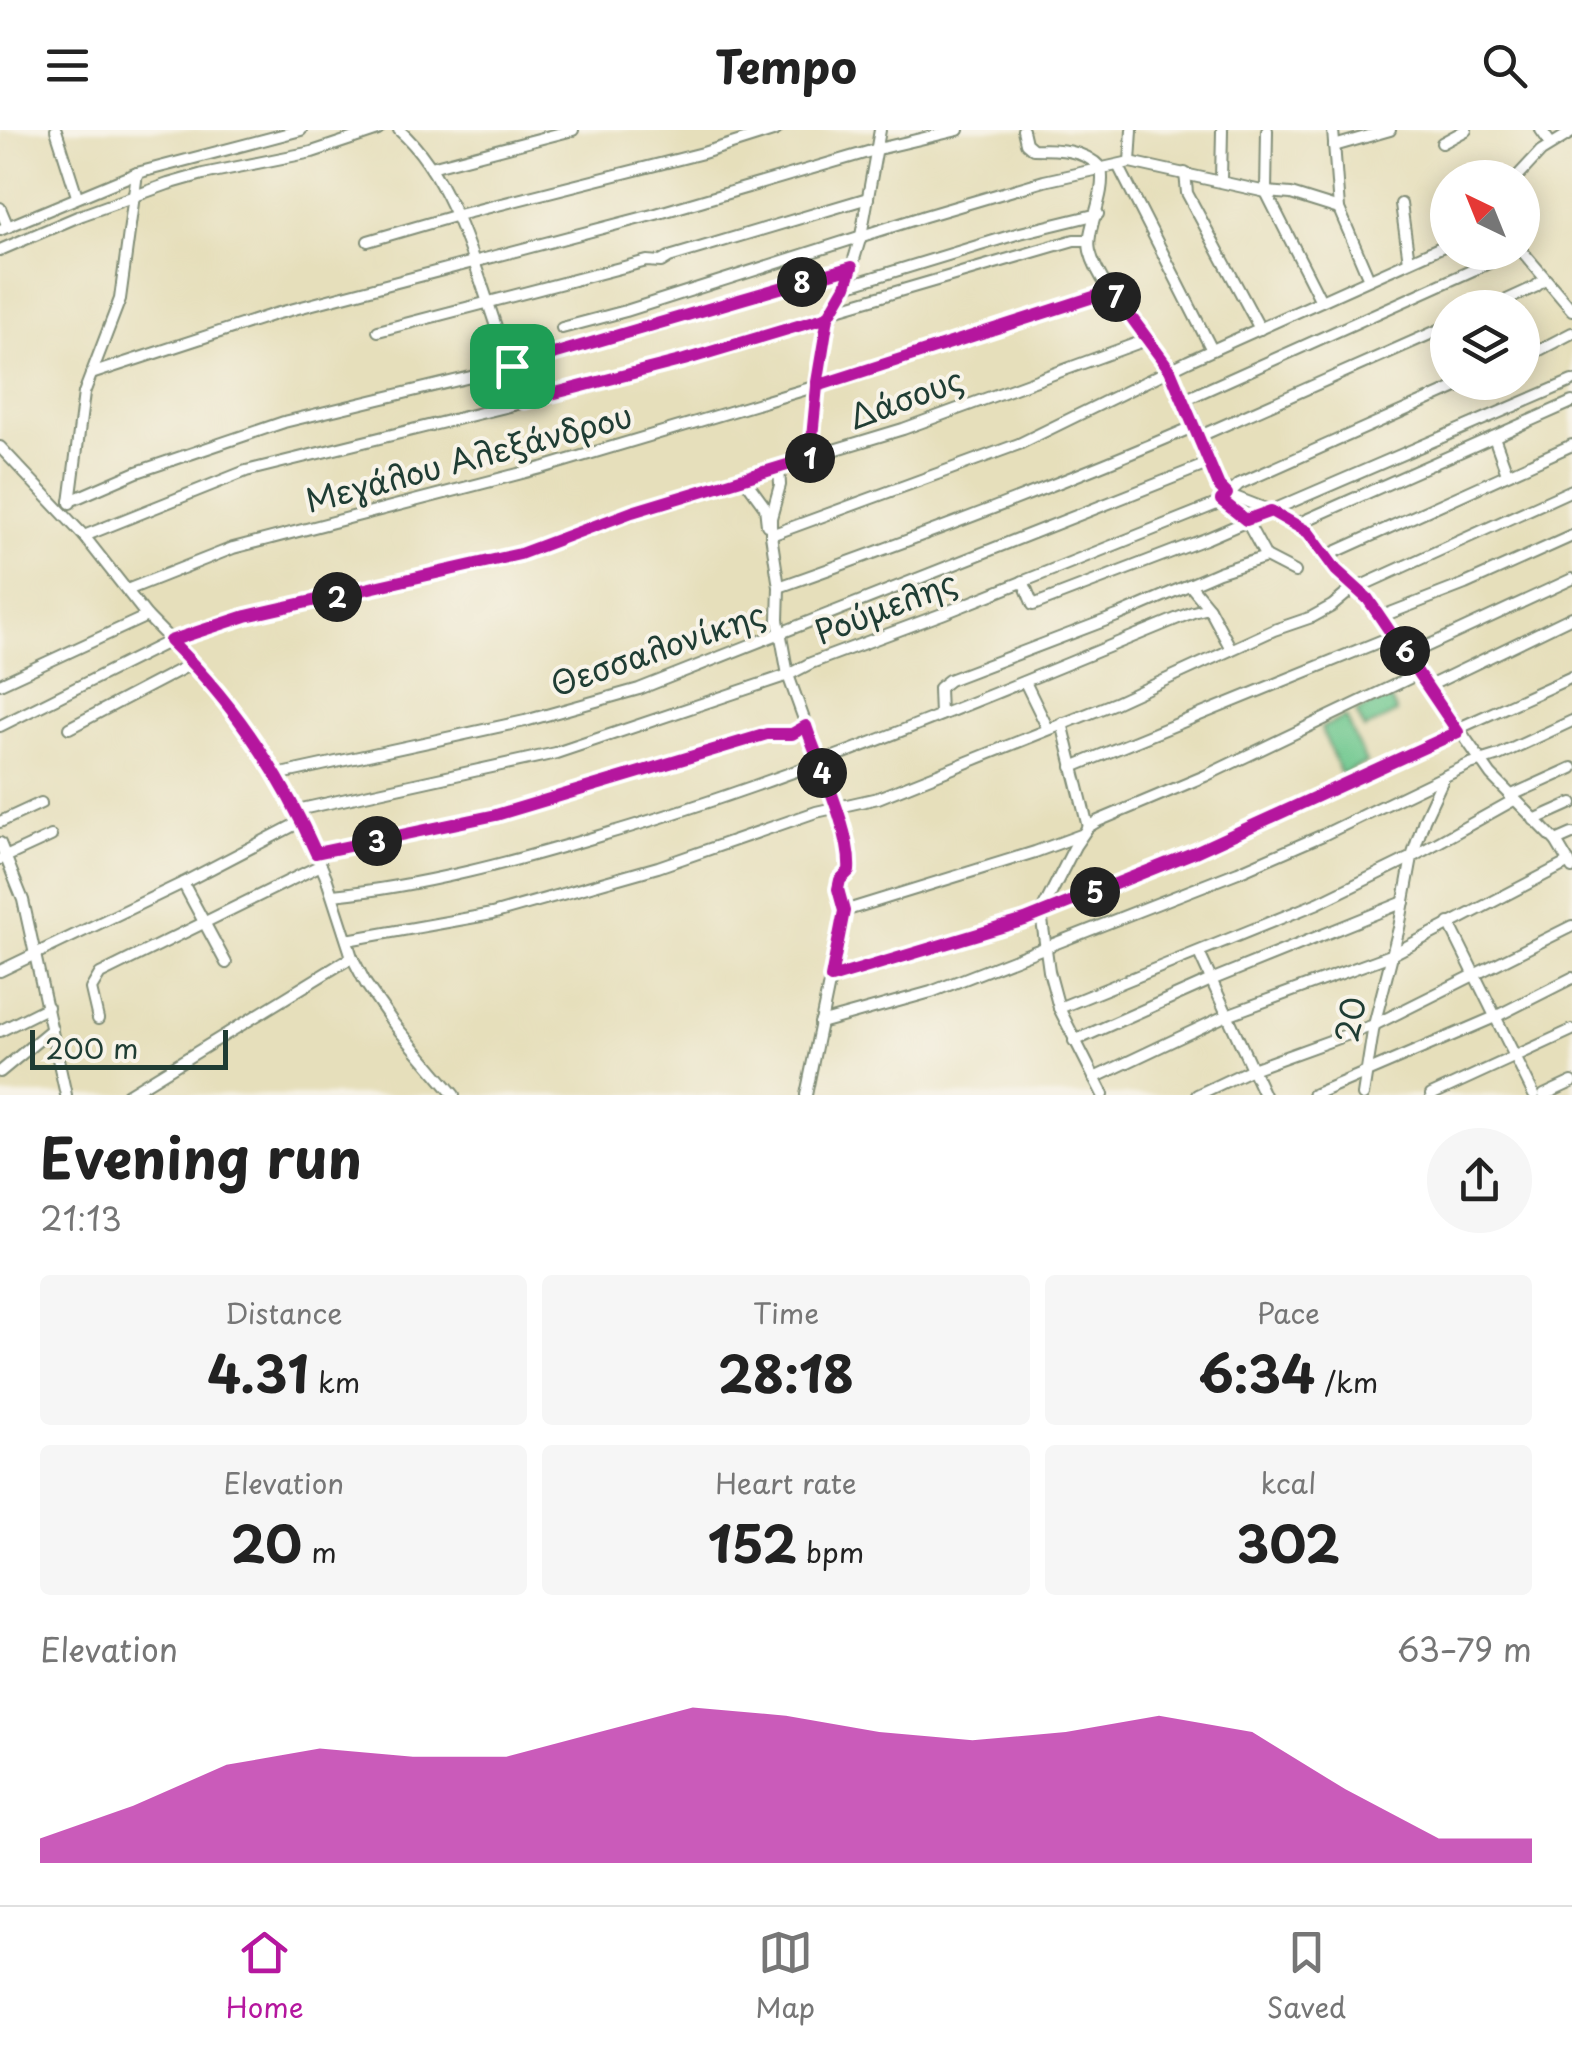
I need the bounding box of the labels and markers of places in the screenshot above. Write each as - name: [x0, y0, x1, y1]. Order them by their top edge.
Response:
- pin: 8: [777, 257, 827, 307]
- pin: 7: [1091, 272, 1141, 322]
- pin: [470, 324, 555, 409]
- pin: 1: [785, 433, 835, 483]
- pin: 2: [312, 572, 362, 622]
- pin: 6: [1380, 626, 1430, 676]
- pin: 4: [797, 748, 847, 798]
- pin: 3: [352, 816, 402, 866]
- pin: 5: [1070, 867, 1120, 917]

